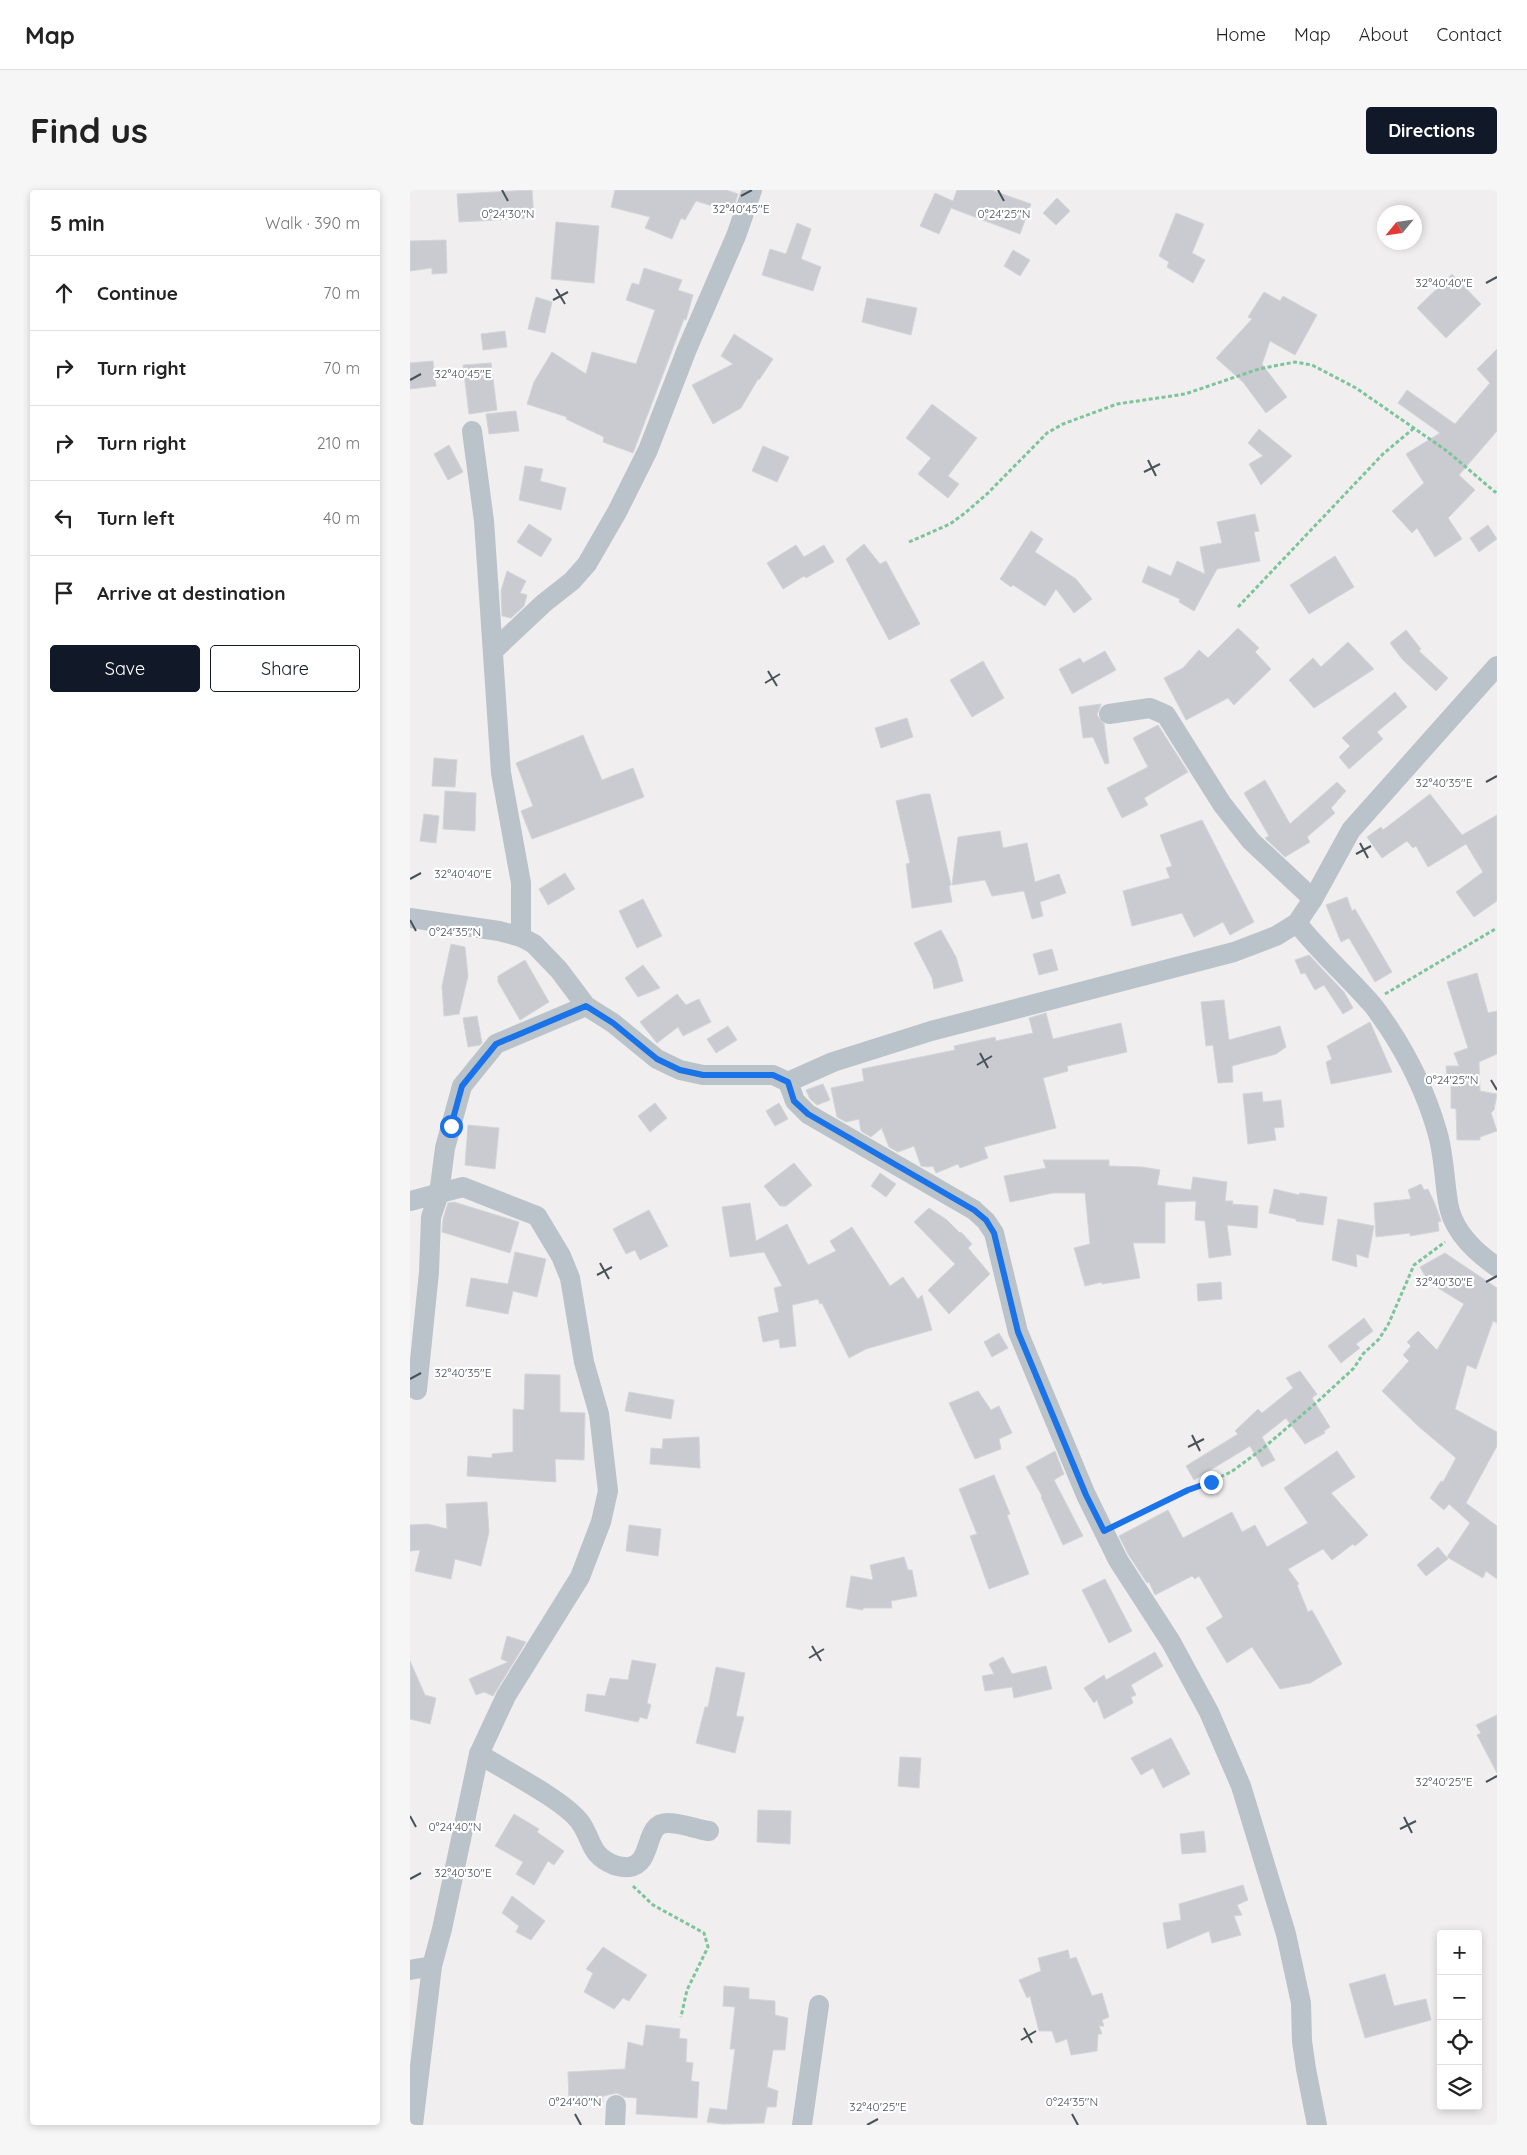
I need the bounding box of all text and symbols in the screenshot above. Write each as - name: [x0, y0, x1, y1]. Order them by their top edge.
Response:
- text: Map: [25, 20, 75, 50]
- text: Home: [1216, 23, 1266, 46]
- text: Map: [1294, 23, 1331, 46]
- text: About: [1359, 23, 1409, 46]
- text: Contact: [1437, 23, 1502, 46]
- button: Directions: [1366, 107, 1497, 154]
- text: Find us: [30, 108, 148, 152]
- text: 32°40'45"E: [712, 201, 770, 216]
- north arrow: [1377, 205, 1422, 250]
- text: 0°24'30"N: [482, 206, 535, 221]
- text: 0°24'25"N: [978, 206, 1030, 221]
- text: 5 min: [50, 210, 105, 236]
- text: Walk · 390 m: [265, 213, 360, 233]
- text: 32°40'40"E: [1415, 275, 1473, 290]
- icon: ahead: [50, 279, 78, 307]
- text: Continue: [97, 281, 178, 305]
- text: 70 m: [323, 283, 360, 303]
- icon: right: [50, 354, 78, 382]
- text: Turn right: [97, 356, 186, 380]
- text: 70 m: [323, 358, 360, 378]
- text: 32°40'45"E: [434, 366, 492, 381]
- icon: right: [50, 429, 78, 457]
- text: Turn right: [97, 431, 186, 455]
- text: 210 m: [317, 433, 360, 453]
- icon: left: [50, 504, 78, 532]
- text: Turn left: [97, 506, 175, 530]
- text: 40 m: [323, 508, 360, 528]
- icon: arrive: [50, 579, 78, 607]
- text: Arrive at destination: [97, 581, 286, 605]
- button: Save: [50, 645, 200, 692]
- button: Share: [210, 645, 360, 692]
- text: 32°40'35"E: [1416, 775, 1473, 790]
- text: 32°40'40"E: [434, 866, 492, 881]
- text: 0°24'35"N: [429, 924, 481, 939]
- text: 0°24'25"N: [1426, 1072, 1478, 1087]
- route start: [440, 1115, 463, 1138]
- text: 32°40'30"E: [1415, 1274, 1473, 1289]
- text: 32°40'35"E: [435, 1365, 492, 1380]
- route end: [1200, 1471, 1223, 1494]
- text: 32°40'25"E: [1415, 1774, 1473, 1789]
- text: 0°24'40"N: [428, 1819, 482, 1834]
- text: 32°40'30"E: [434, 1865, 492, 1880]
- map controls: [1437, 1930, 1482, 2110]
- button: +: [1437, 1930, 1482, 1975]
- button: −: [1437, 1975, 1482, 2020]
- button: locate: [1437, 2020, 1482, 2065]
- button: layers: [1437, 2065, 1482, 2110]
- text: 0°24'40"N: [548, 2094, 602, 2109]
- text: 0°24'35"N: [1046, 2094, 1098, 2109]
- text: 32°40'25"E: [849, 2099, 907, 2114]

